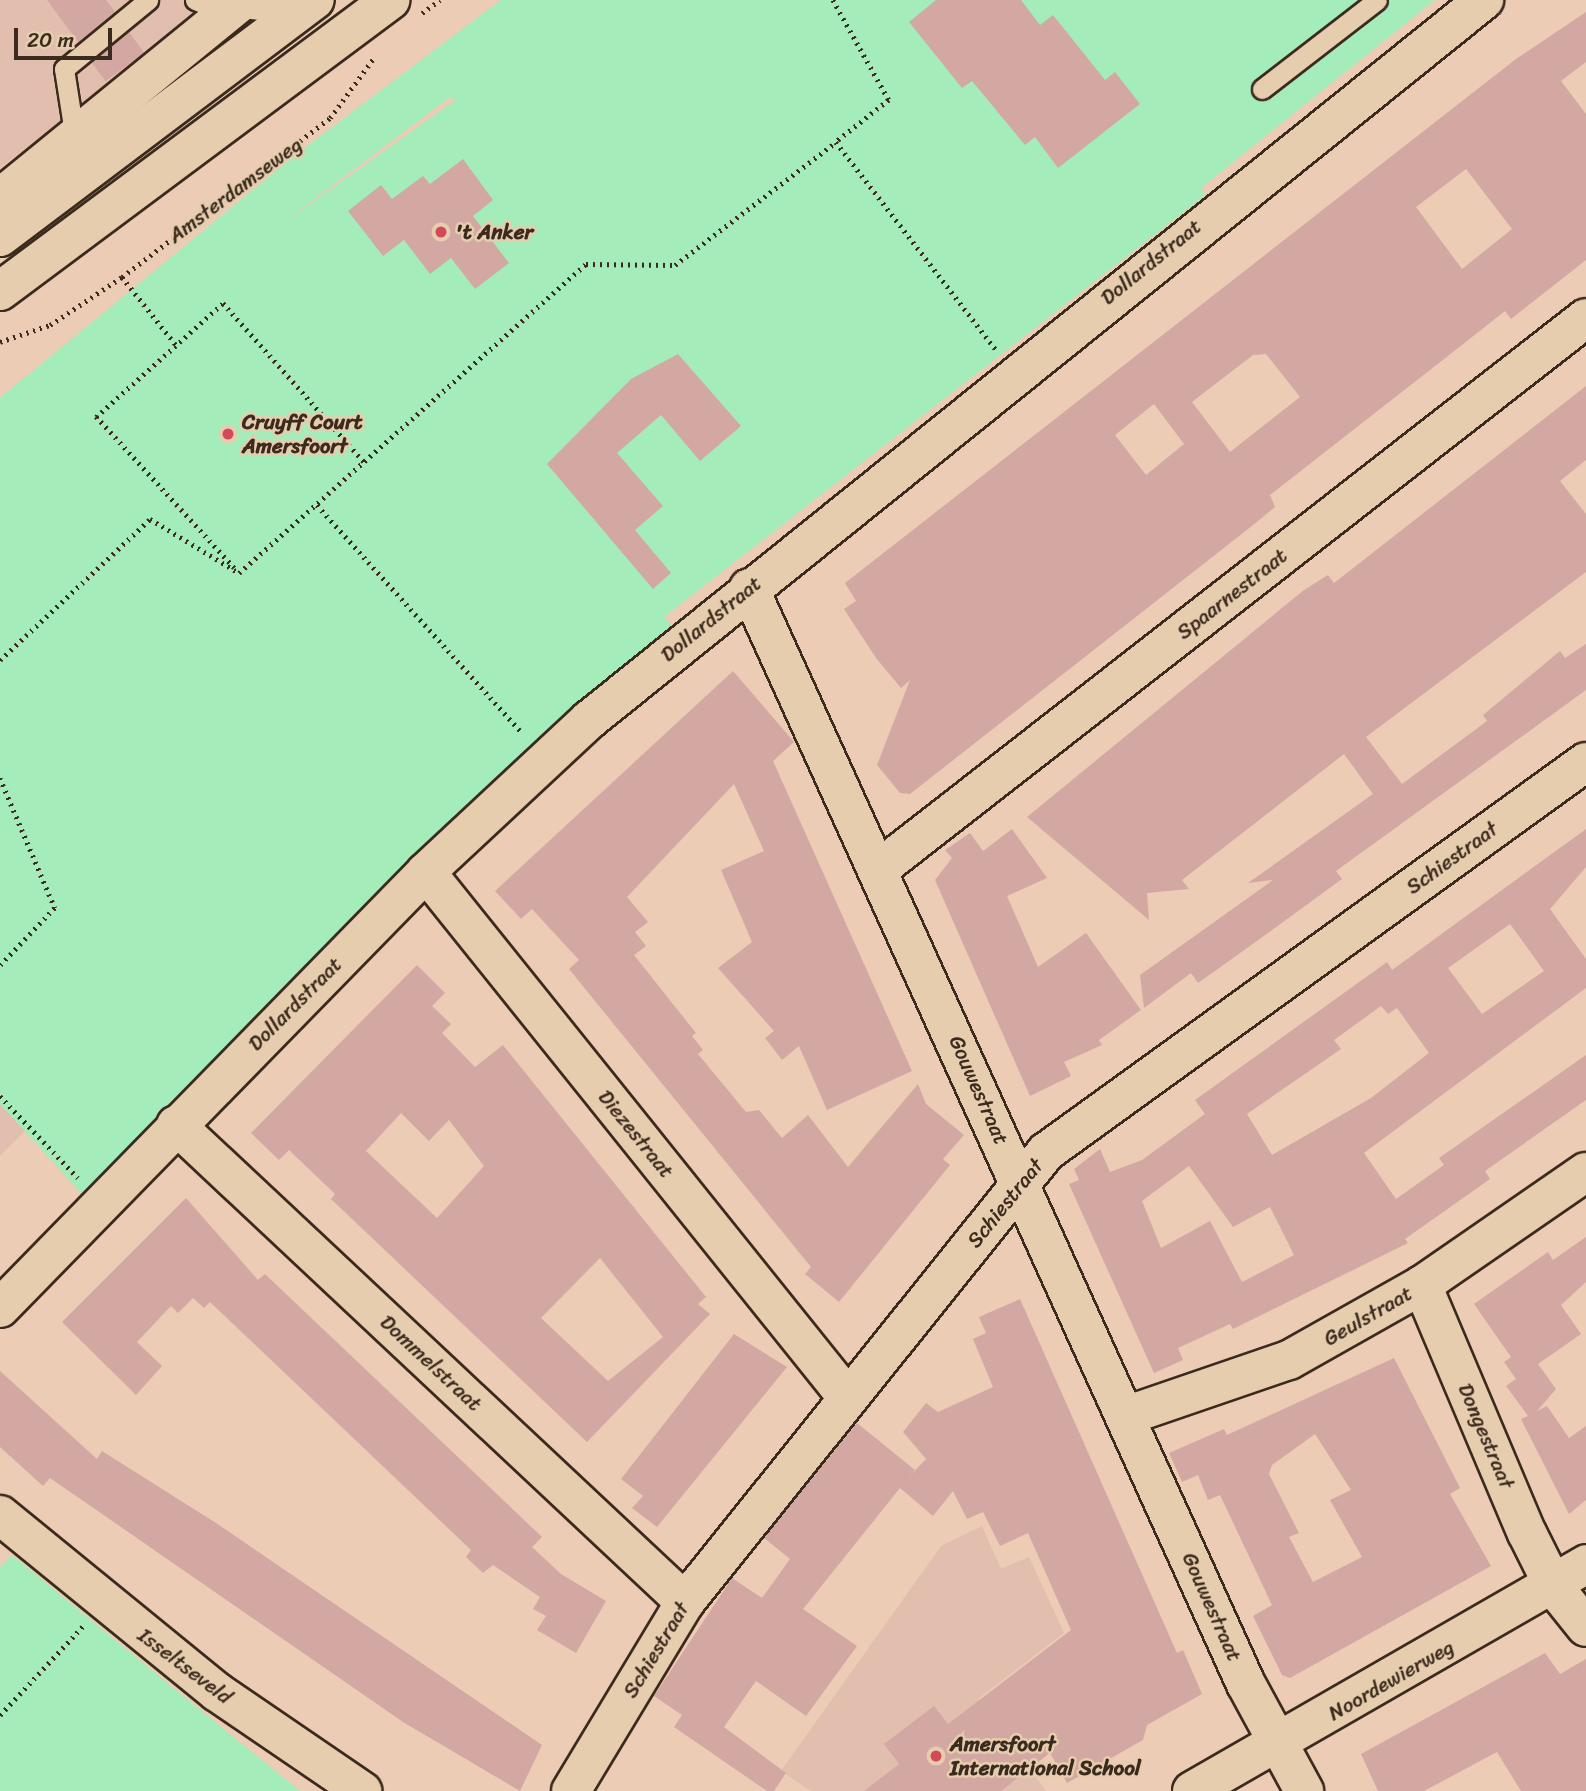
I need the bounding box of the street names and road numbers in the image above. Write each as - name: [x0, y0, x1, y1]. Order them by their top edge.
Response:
- street label: Amsterdamseweg: [163, 132, 307, 248]
- street label: Dollardstraat: [1096, 214, 1206, 310]
- street label: Spaarnestraat: [1172, 543, 1292, 645]
- street label: Dollardstraat: [656, 571, 766, 667]
- street label: Schiestraat: [1401, 816, 1503, 900]
- street label: Dollardstraat: [243, 952, 347, 1056]
- street label: Gouwestraat: [944, 1032, 1014, 1148]
- street label: Diezestraat: [593, 1085, 679, 1183]
- street label: Schiestraat: [961, 1153, 1049, 1253]
- street label: Geulstraat: [1319, 1281, 1417, 1351]
- street label: Dommelstraat: [375, 1309, 487, 1417]
- street label: Dongestraat: [1453, 1380, 1519, 1492]
- street label: Gouwestraat: [1177, 1549, 1247, 1665]
- street label: Schiestraat: [618, 1598, 694, 1702]
- street label: Isseltseveld: [133, 1623, 237, 1709]
- street label: Noordewierweg: [1324, 1634, 1458, 1726]

